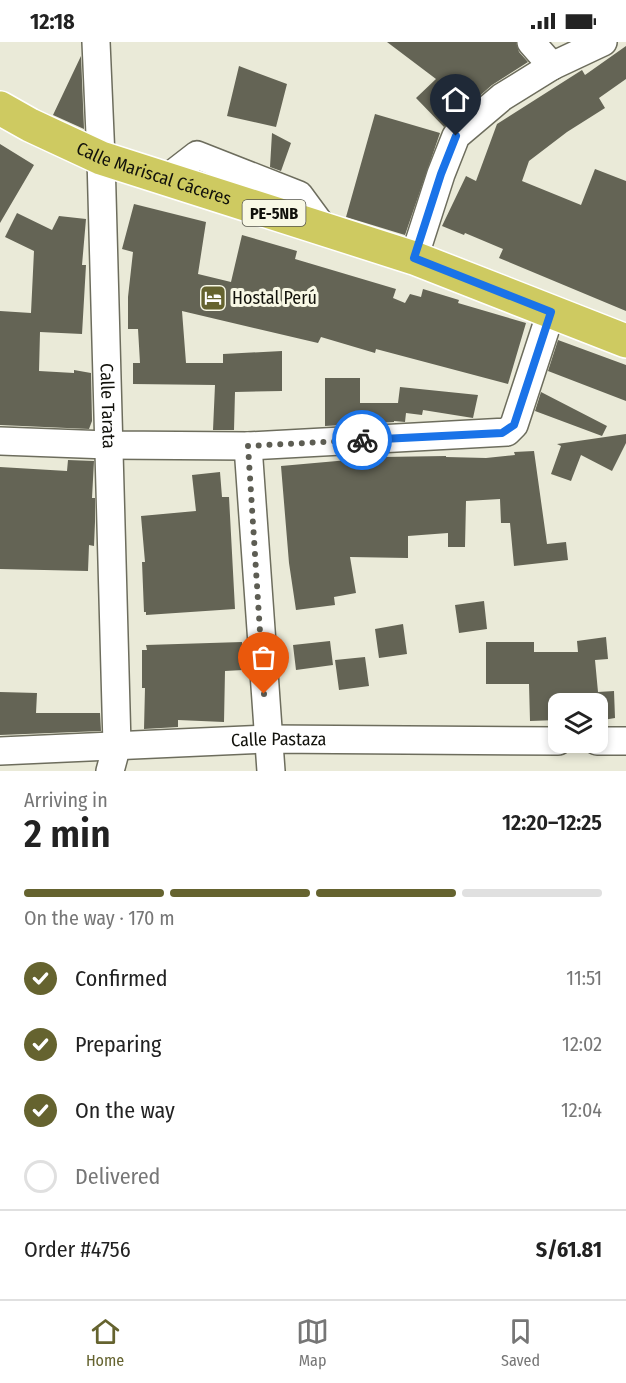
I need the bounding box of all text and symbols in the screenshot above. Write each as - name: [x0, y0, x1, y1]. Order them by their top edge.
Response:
- text: 12:18: [30, 8, 75, 35]
- pin: [430, 74, 481, 136]
- icon: home: [439, 83, 472, 116]
- street label: Calle Mariscal Cáceres: [73, 137, 234, 210]
- road number: PE-5NB: [242, 200, 306, 226]
- hotel icon: Hostal Perú: [198, 283, 228, 313]
- place label: Hostal Perú: [232, 287, 317, 309]
- street label: Calle Tarata: [96, 363, 120, 449]
- courier: [332, 410, 392, 470]
- icon: bike: [346, 424, 379, 457]
- pin: [238, 632, 289, 694]
- icon: bag: [247, 641, 280, 674]
- map controls: [548, 693, 608, 753]
- button: layers: [548, 693, 608, 753]
- street label: Calle Pastaza: [231, 728, 327, 752]
- text: Arriving in: [24, 788, 108, 812]
- text: 12:20–12:25: [502, 809, 602, 836]
- text: 2 min: [24, 811, 111, 857]
- text: On the way · 170 m: [24, 906, 175, 930]
- icon: check: [24, 962, 57, 995]
- text: Confirmed: [75, 965, 168, 992]
- text: 11:51: [566, 966, 602, 990]
- icon: check: [24, 1028, 57, 1061]
- text: Preparing: [75, 1031, 161, 1058]
- text: 12:02: [562, 1032, 602, 1056]
- icon: check: [24, 1094, 57, 1127]
- text: On the way: [75, 1097, 175, 1124]
- text: 12:04: [561, 1098, 602, 1122]
- text: Delivered: [75, 1163, 160, 1190]
- text: Order #4756: [24, 1236, 131, 1263]
- text: S/61.81: [536, 1236, 602, 1263]
- tab: Home: [86, 1315, 124, 1370]
- tab: Map: [296, 1315, 329, 1370]
- tab: Saved: [501, 1315, 540, 1370]

